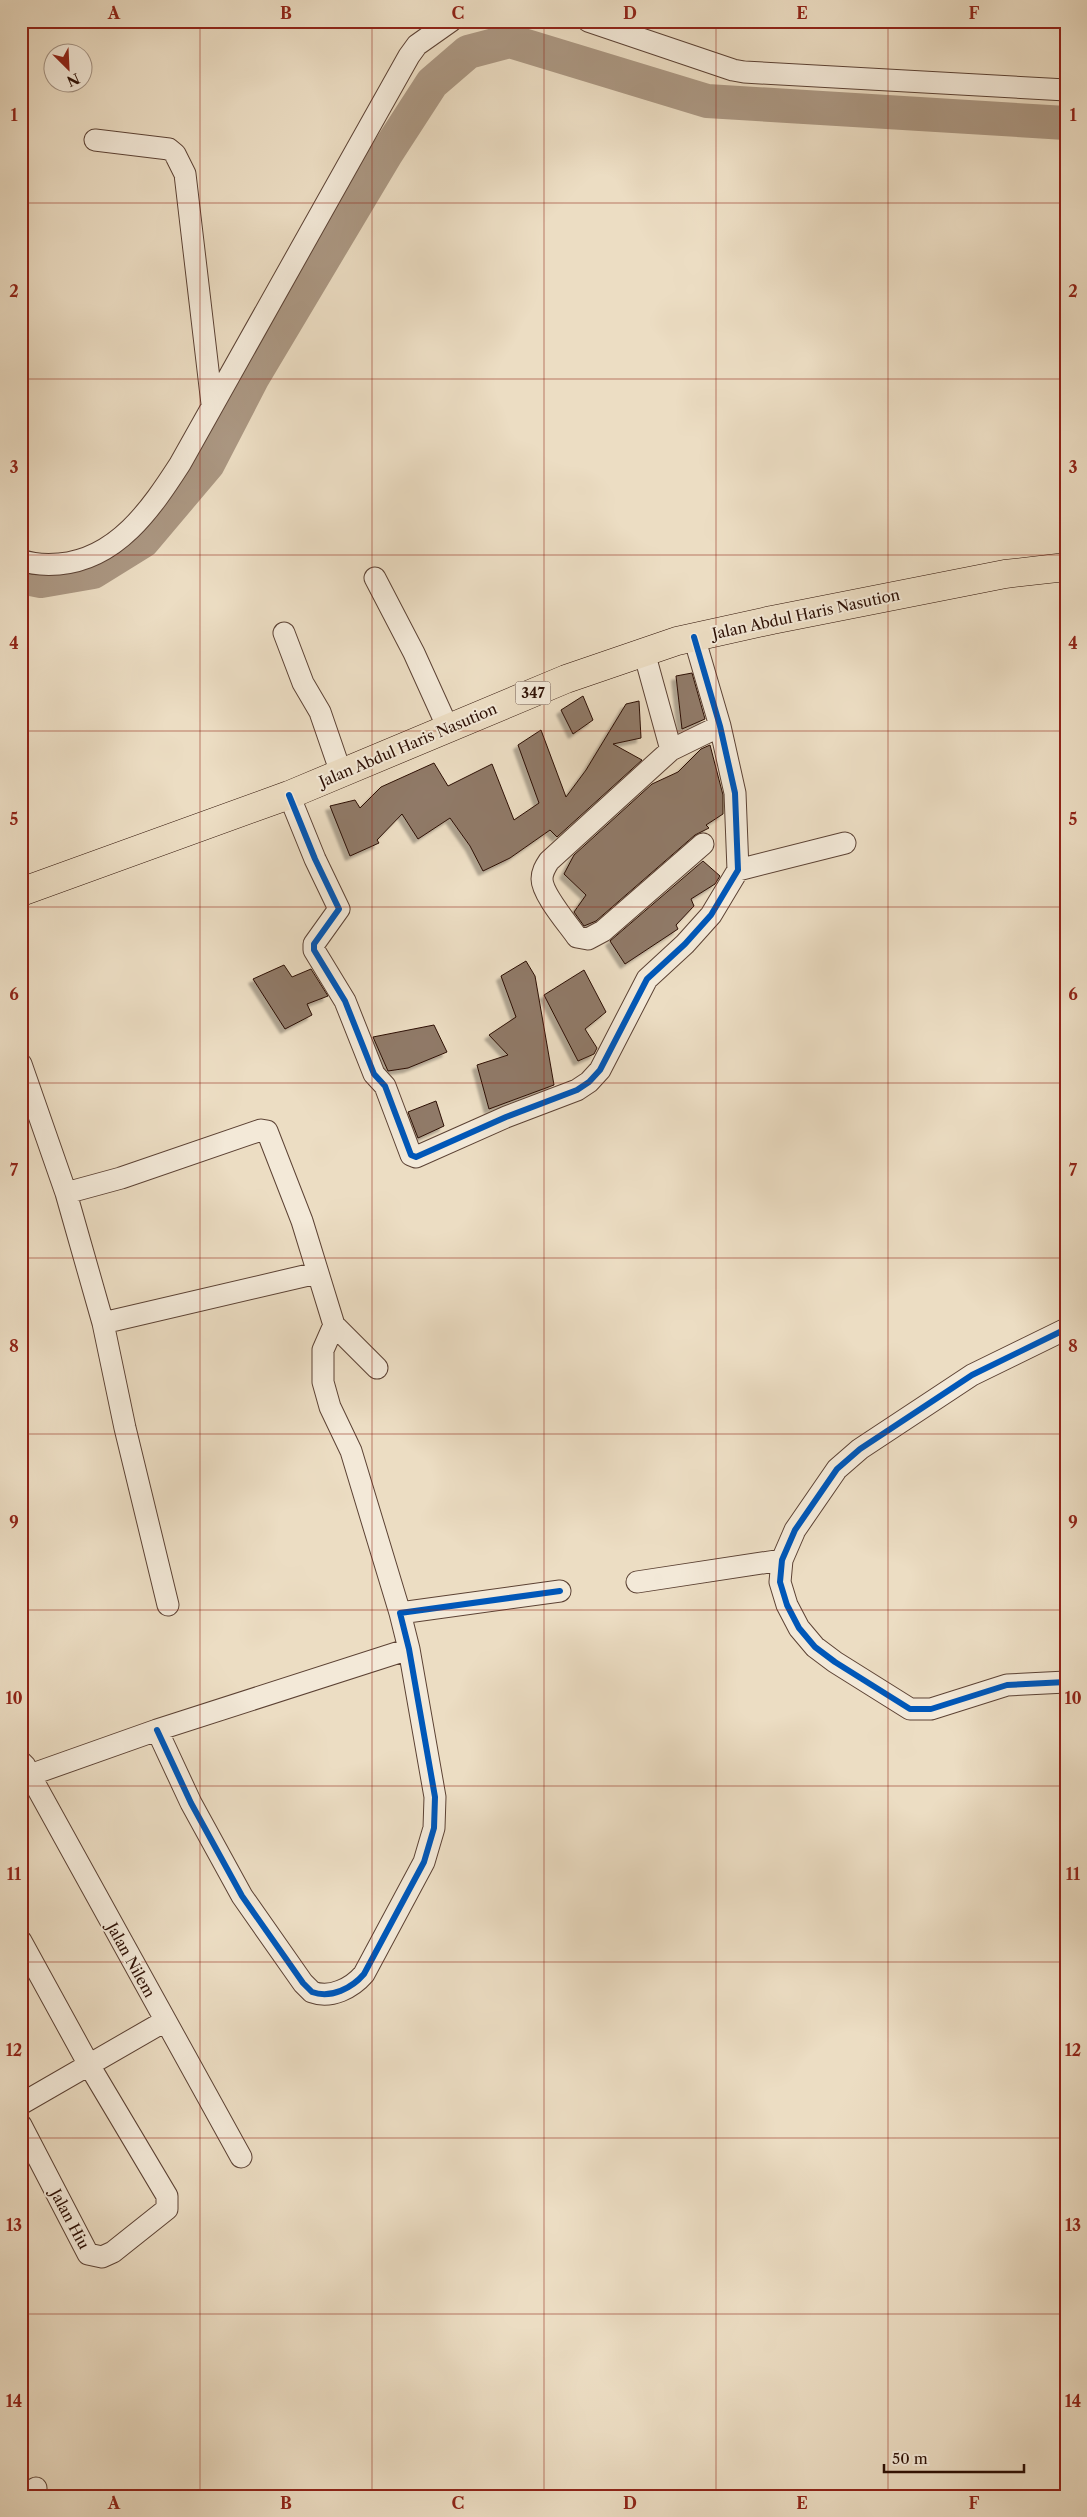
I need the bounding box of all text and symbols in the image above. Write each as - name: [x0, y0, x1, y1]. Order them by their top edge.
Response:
- text: A: [107, 3, 121, 23]
- text: B: [280, 3, 292, 23]
- text: C: [452, 3, 464, 23]
- text: D: [623, 3, 637, 23]
- text: E: [796, 3, 808, 23]
- text: F: [969, 3, 980, 23]
- north arrow: [42, 42, 92, 92]
- text: N: [64, 69, 83, 91]
- text: 1: [10, 105, 18, 125]
- text: 1: [1069, 105, 1077, 125]
- text: 2: [9, 281, 19, 301]
- text: 2: [1068, 281, 1078, 301]
- text: 3: [9, 457, 19, 477]
- text: 3: [1068, 457, 1078, 477]
- street label: Jalan Abdul Haris Nasution: [708, 585, 902, 644]
- text: 4: [9, 633, 19, 653]
- text: 4: [1068, 633, 1078, 653]
- road number: 347: [516, 681, 550, 704]
- street label: Jalan Abdul Haris Nasution: [314, 699, 500, 792]
- text: 5: [10, 809, 19, 829]
- text: 5: [1069, 809, 1078, 829]
- text: 6: [9, 984, 19, 1004]
- text: 6: [1068, 984, 1078, 1004]
- text: 7: [10, 1160, 19, 1180]
- text: 7: [1069, 1160, 1078, 1180]
- text: 8: [9, 1336, 19, 1356]
- text: 8: [1068, 1336, 1078, 1356]
- text: 9: [9, 1512, 19, 1532]
- text: 9: [1068, 1512, 1078, 1532]
- text: 10: [5, 1688, 23, 1708]
- text: 10: [1064, 1688, 1082, 1708]
- text: 11: [7, 1864, 22, 1884]
- text: 11: [1066, 1864, 1081, 1884]
- street label: Jalan Nilem: [102, 1918, 159, 2001]
- text: 12: [6, 2040, 22, 2060]
- text: 12: [1065, 2040, 1081, 2060]
- street label: Jalan Hiu: [45, 2184, 94, 2252]
- text: 13: [6, 2215, 22, 2235]
- text: 13: [1065, 2215, 1081, 2235]
- text: 14: [6, 2391, 22, 2411]
- text: 14: [1065, 2391, 1081, 2411]
- scale bar: [884, 2442, 1024, 2474]
- text: 50 m: [892, 2449, 928, 2468]
- text: A: [107, 2493, 121, 2513]
- text: B: [280, 2493, 292, 2513]
- text: C: [452, 2493, 464, 2513]
- text: D: [623, 2493, 637, 2513]
- text: E: [796, 2493, 808, 2513]
- text: F: [969, 2493, 980, 2513]

